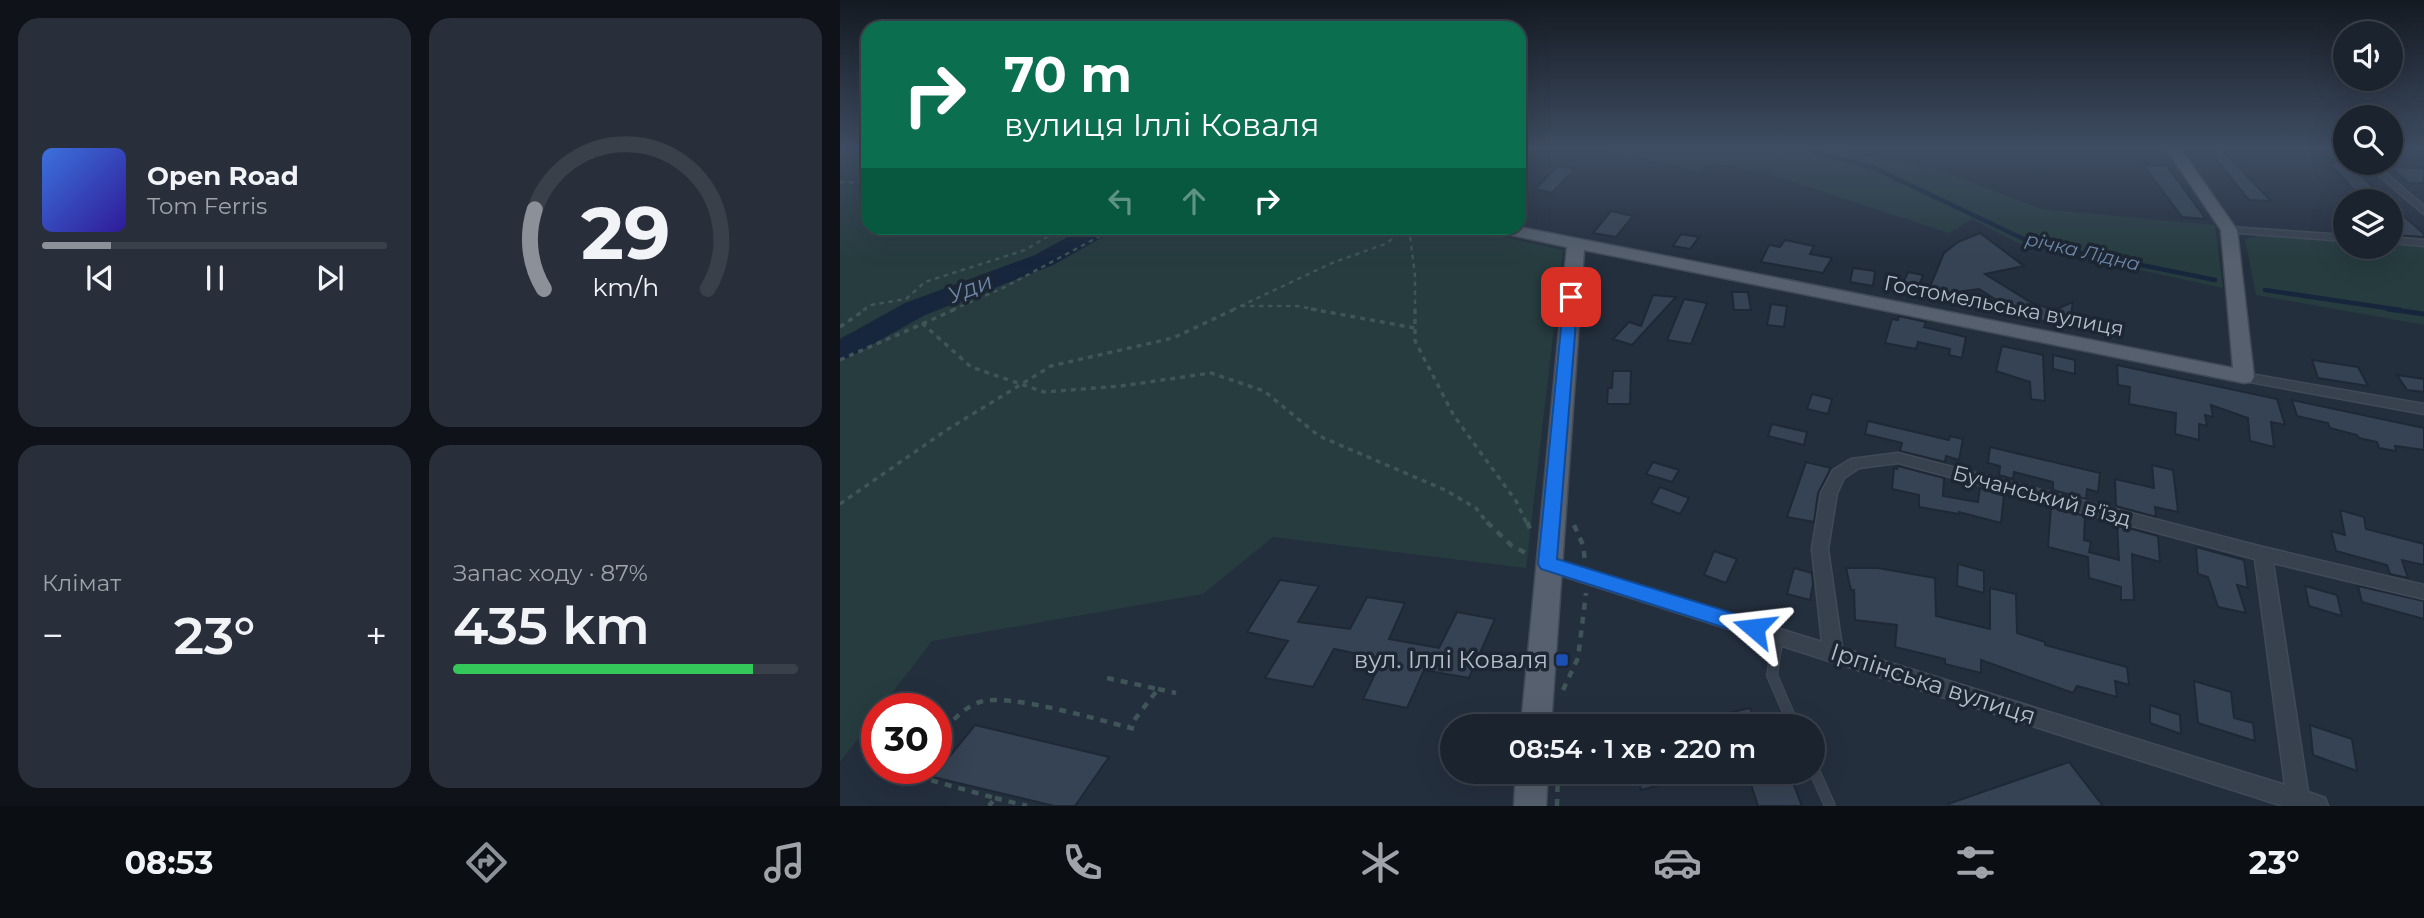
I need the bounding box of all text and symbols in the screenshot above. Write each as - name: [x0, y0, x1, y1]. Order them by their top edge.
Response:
- map controls: [2333, 21, 2403, 259]
- button: sound: [2333, 21, 2403, 91]
- text: 70 m: [1004, 45, 1132, 104]
- icon: right: [889, 49, 980, 140]
- text: вулиця Іллі Коваля: [1004, 105, 1320, 144]
- button: search: [2333, 105, 2403, 175]
- text: Open Road: [147, 160, 299, 192]
- icon: left: [1102, 182, 1140, 220]
- icon: ahead: [1175, 182, 1213, 220]
- icon: right: [1248, 182, 1286, 220]
- text: 29: [581, 189, 670, 277]
- button: layers: [2333, 189, 2403, 259]
- text: Tom Ferris: [147, 192, 267, 220]
- water label: річка Лідна: [2023, 227, 2142, 276]
- icon: previous: [81, 259, 119, 297]
- icon: pause: [196, 259, 234, 297]
- icon: next: [311, 259, 349, 297]
- water label: Уди: [944, 267, 996, 309]
- pin: [1541, 267, 1601, 327]
- street label: Гостомельська вулиця: [1882, 270, 2126, 341]
- text: km/h: [592, 272, 659, 302]
- icon: arrive: [1552, 278, 1590, 316]
- street label: Бучанський в'їзд: [1950, 460, 2134, 531]
- text: Запас ходу · 87%: [453, 559, 648, 587]
- text: Клімат: [42, 569, 121, 597]
- position arrow: [1717, 591, 1791, 665]
- text: 435 km: [453, 594, 650, 657]
- text: 23°: [174, 604, 255, 667]
- text: −: [42, 612, 64, 659]
- text: +: [365, 612, 387, 659]
- street label: Ірпінська вулиця: [1827, 637, 2039, 730]
- place label: вул. Іллі Коваля: [1354, 645, 1548, 674]
- marker: вул. Іллі Коваля: [1554, 652, 1570, 668]
- speed limit sign: 30: [861, 693, 952, 784]
- text: 08:54 · 1 хв · 220 m: [1509, 733, 1756, 765]
- icon: directions: [462, 838, 511, 887]
- icon: music: [760, 838, 809, 887]
- icon: phone: [1058, 838, 1107, 887]
- icon: climate: [1356, 838, 1405, 887]
- icon: car: [1653, 838, 1702, 887]
- icon: filters: [1951, 838, 2000, 887]
- text: 08:53: [124, 843, 213, 882]
- text: 23°: [2249, 843, 2300, 882]

